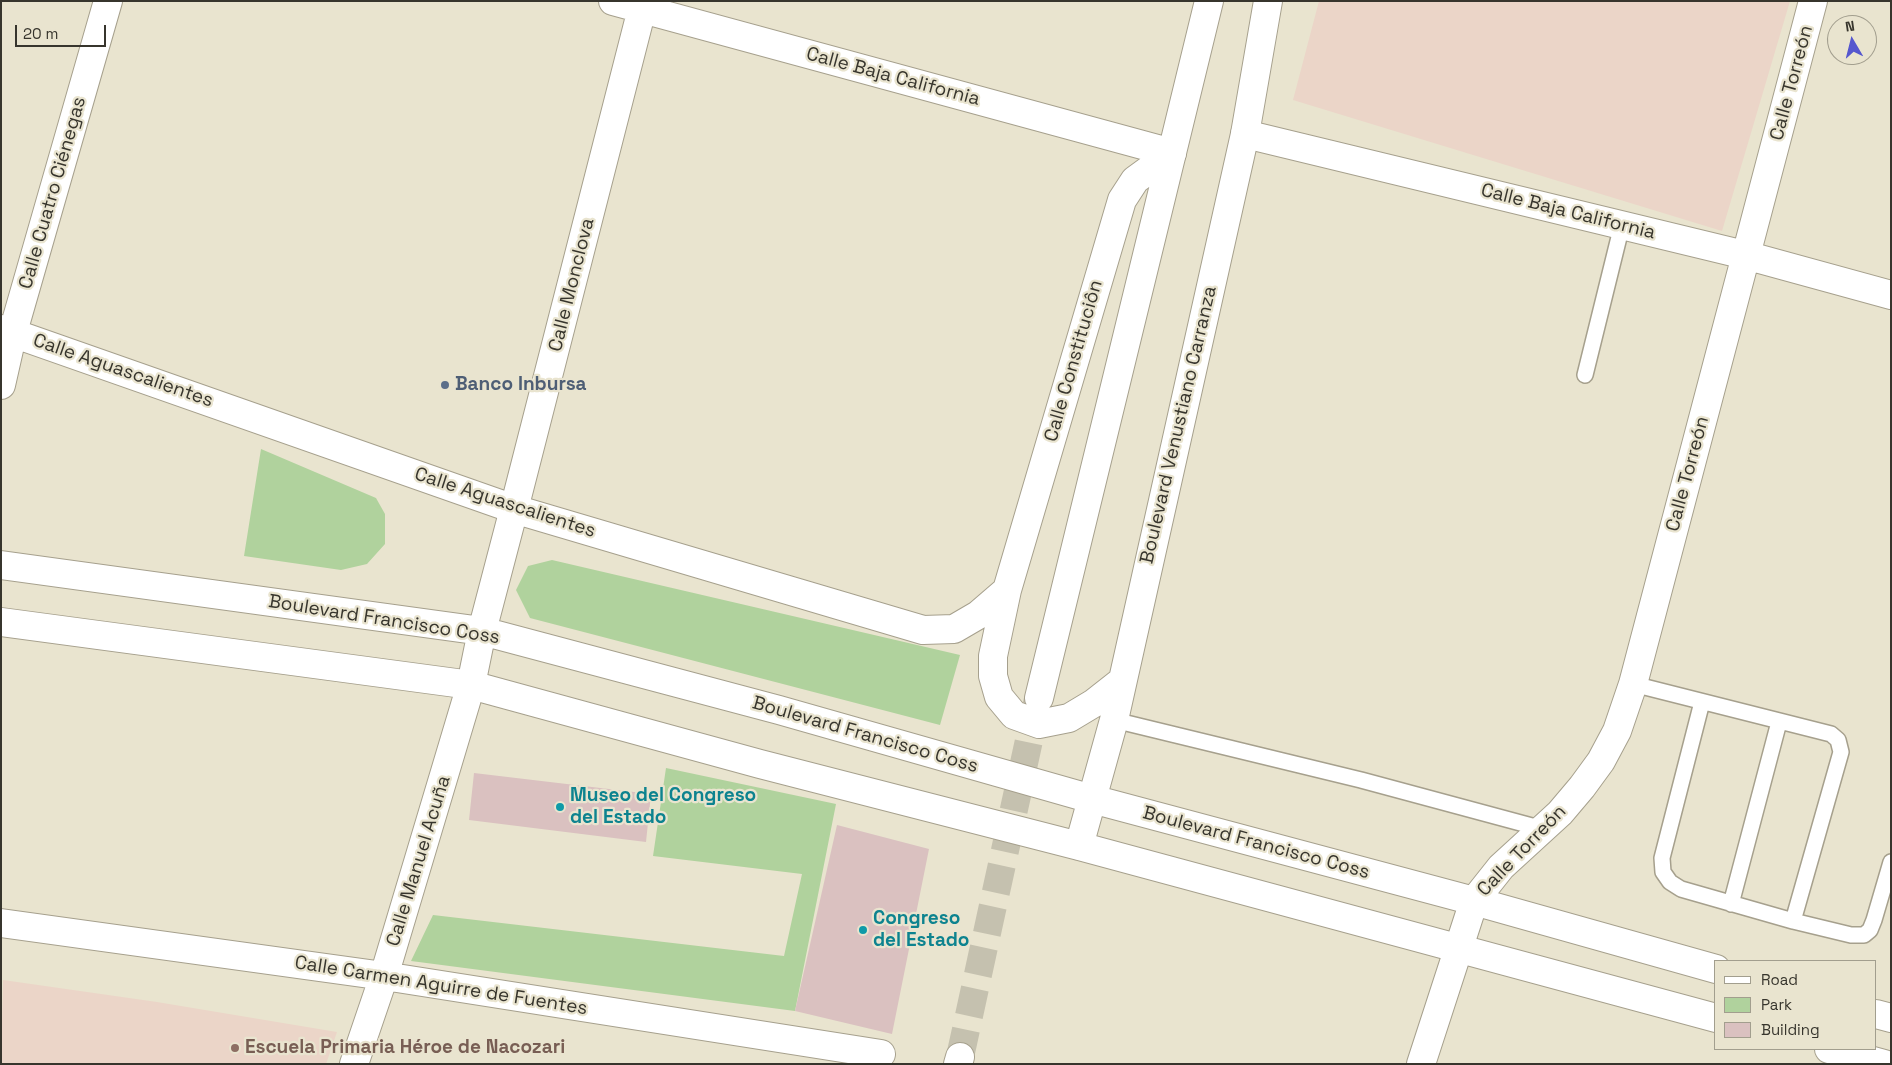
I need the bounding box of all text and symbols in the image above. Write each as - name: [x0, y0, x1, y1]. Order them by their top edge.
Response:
- scale bar: [18, 15, 109, 47]
- north arrow: [1827, 15, 1877, 65]
- text: N: [1844, 17, 1856, 36]
- street label: Calle Torreón: [1766, 23, 1818, 143]
- text: 20 m: [23, 24, 58, 43]
- street label: Calle Baja California: [804, 43, 982, 111]
- street label: Calle Cuatro Ciénegas: [15, 94, 91, 292]
- street label: Calle Baja California: [1478, 179, 1658, 245]
- street label: Calle Monclova: [544, 216, 600, 354]
- street label: Calle Constituciôn: [1040, 278, 1108, 444]
- street label: Boulevard Venustiano Carranza: [1136, 284, 1222, 566]
- street label: Calle Aguascalientes: [30, 329, 216, 413]
- place label: Banco Inbursa: [455, 374, 587, 396]
- marker: Banco Inbursa: [439, 379, 451, 391]
- street label: Calle Torreón: [1662, 414, 1714, 534]
- street label: Calle Aguascalientes: [412, 463, 598, 543]
- street label: Boulevard Francisco Coss: [267, 590, 501, 650]
- street label: Boulevard Francisco Coss: [749, 692, 981, 778]
- street label: Calle Manuel Acuña: [382, 773, 456, 949]
- place label: Museo del Congreso del Estado: [570, 785, 756, 829]
- marker: Museo del Congreso del Estado: [554, 801, 566, 813]
- street label: Calle Torreón: [1473, 801, 1571, 901]
- street label: Boulevard Francisco Coss: [1140, 802, 1372, 884]
- place label: Congreso del Estado: [873, 908, 969, 952]
- marker: Congreso del Estado: [857, 924, 869, 936]
- street label: Calle Carmen Aguirre de Fuentes: [293, 952, 589, 1020]
- legend: [1714, 960, 1877, 1050]
- text: Road: [1761, 970, 1798, 989]
- text: Park: [1761, 995, 1792, 1014]
- text: Building: [1761, 1020, 1820, 1039]
- place label: Escuela Primaria Héroe de Nacozari: [245, 1037, 565, 1059]
- marker: Escuela Primaria Héroe de Nacozari: [229, 1042, 241, 1054]

